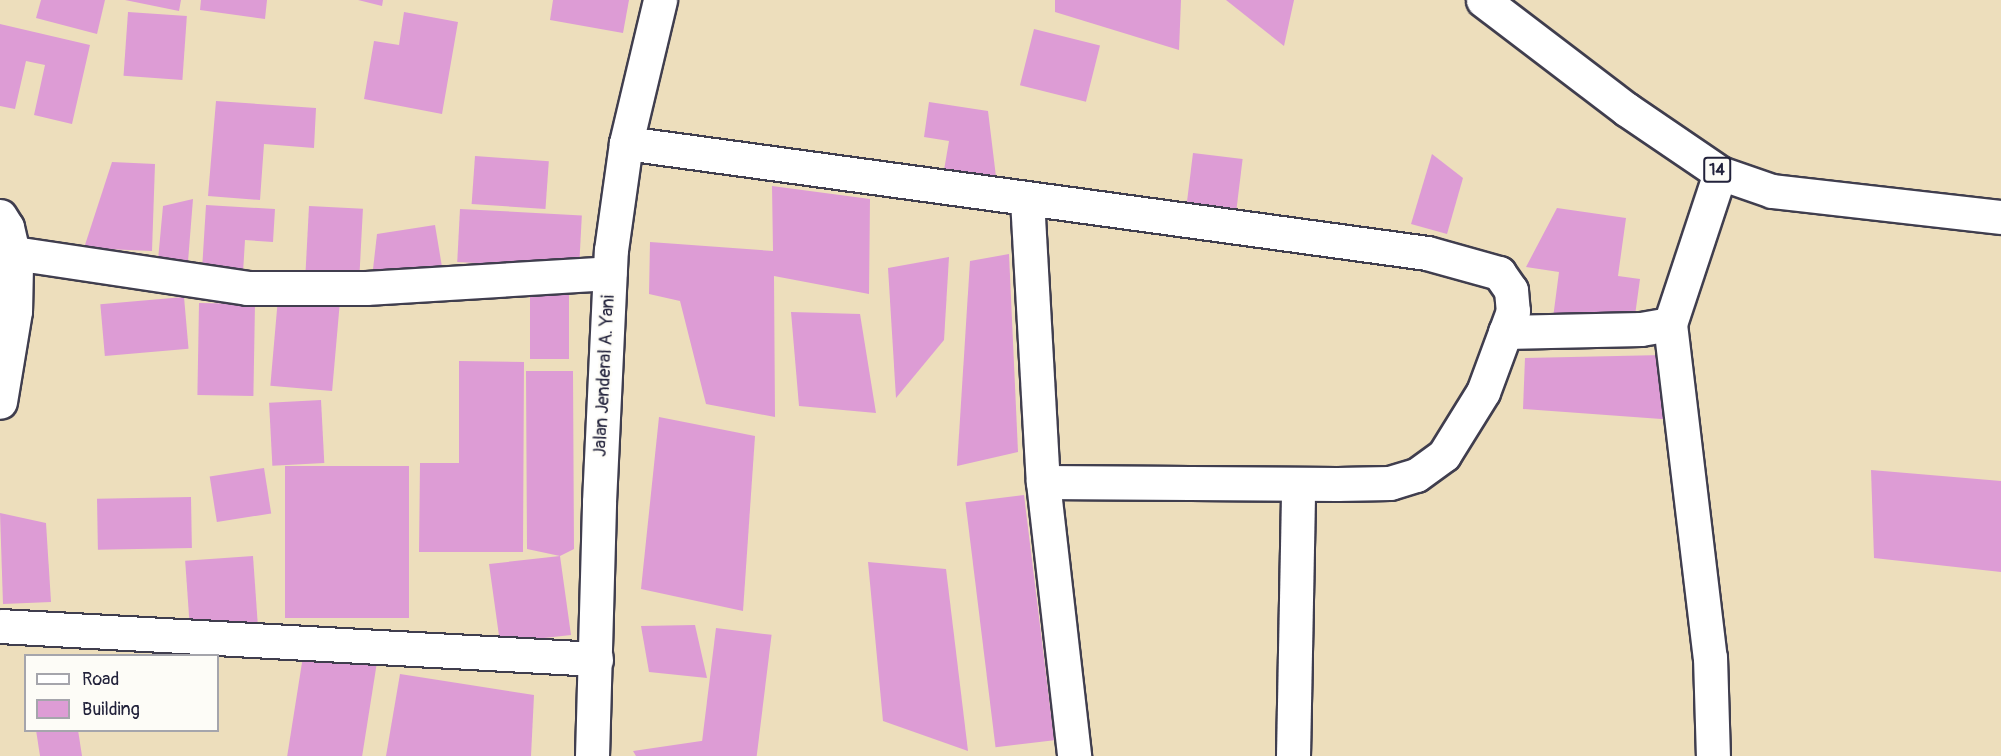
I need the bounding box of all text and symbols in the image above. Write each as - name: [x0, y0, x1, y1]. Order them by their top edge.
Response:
- road number: 14: [1702, 157, 1732, 183]
- street label: Jalan Jenderal A. Yani: [590, 295, 620, 457]
- legend: [24, 654, 219, 732]
- text: Road: [82, 668, 119, 691]
- text: Building: [82, 698, 140, 721]

